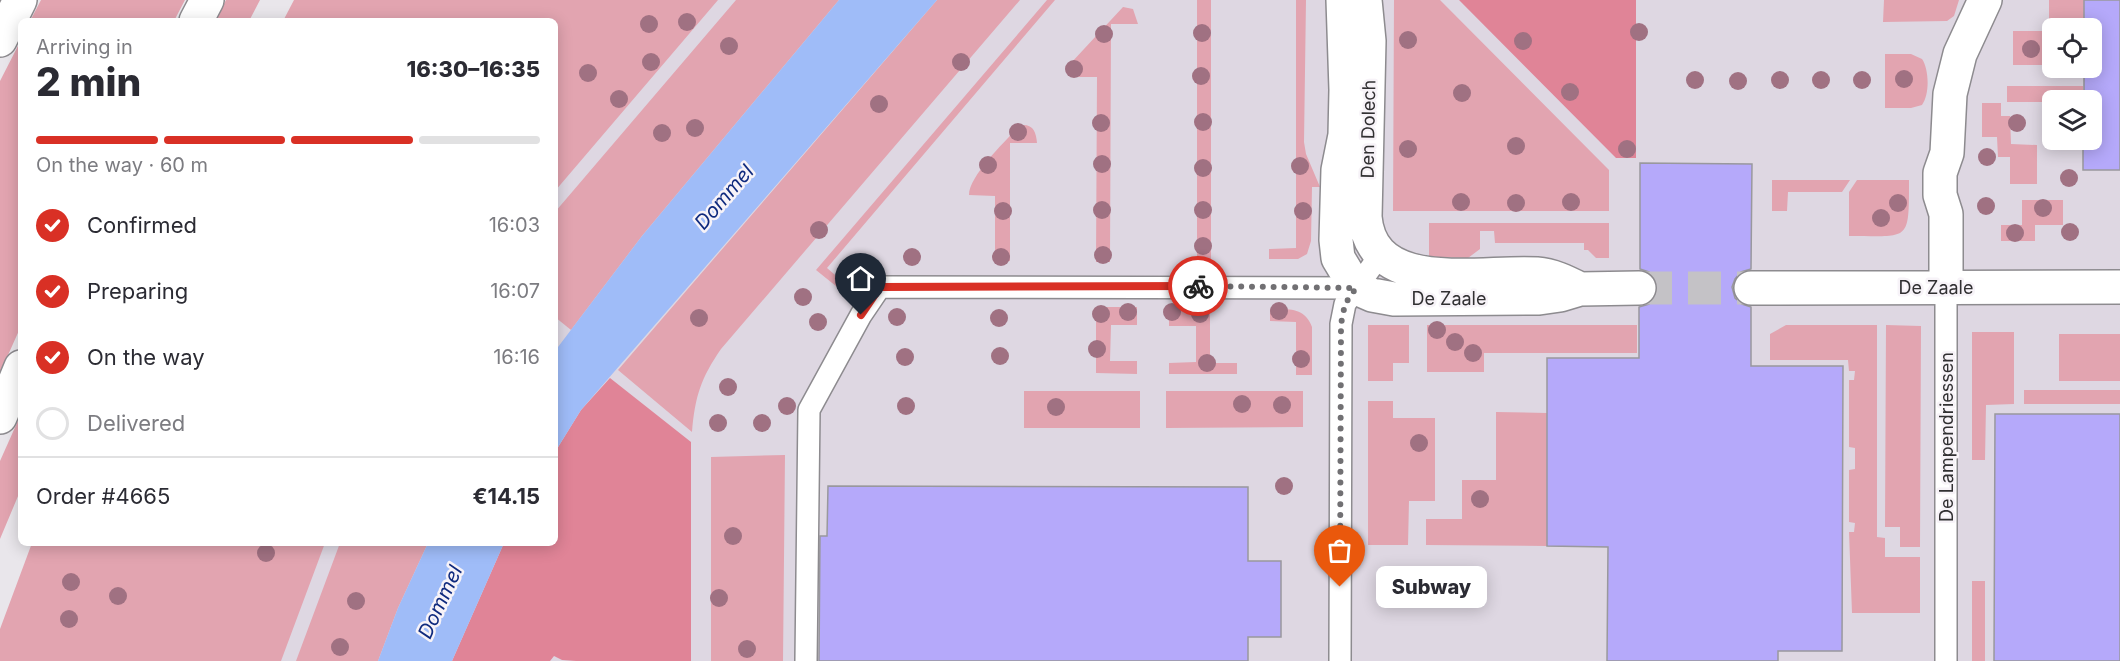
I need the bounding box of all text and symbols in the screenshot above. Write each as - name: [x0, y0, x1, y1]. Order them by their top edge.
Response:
- map controls: [2042, 18, 2102, 150]
- button: locate: [2042, 18, 2102, 78]
- text: Arriving in: [36, 35, 133, 59]
- text: 16:30–16:35: [406, 56, 540, 82]
- text: 2 min: [36, 58, 141, 105]
- street label: Den Dolech: [1357, 79, 1379, 179]
- button: layers: [2042, 90, 2102, 150]
- text: On the way · 60 m: [36, 153, 208, 177]
- water label: Dommel: [689, 160, 759, 234]
- icon: check: [36, 209, 69, 242]
- text: Confirmed: [87, 212, 197, 238]
- text: 16:03: [489, 213, 540, 237]
- pin: [835, 253, 886, 315]
- courier: [1168, 256, 1228, 316]
- icon: home: [844, 262, 877, 295]
- icon: bike: [1182, 270, 1215, 303]
- icon: check: [36, 275, 69, 308]
- street label: De Zaale: [1899, 277, 1973, 298]
- text: Preparing: [87, 278, 188, 304]
- text: 16:07: [490, 279, 540, 303]
- street label: De Zaale: [1412, 288, 1486, 309]
- icon: check: [36, 341, 69, 374]
- text: On the way: [87, 344, 205, 370]
- text: 16:16: [493, 345, 540, 369]
- street label: De Lampendriessen: [1936, 352, 1957, 522]
- text: Delivered: [87, 410, 185, 436]
- text: Order #4665: [36, 483, 170, 509]
- text: €14.15: [472, 483, 540, 509]
- pin: [1314, 525, 1365, 587]
- icon: bag: [1323, 534, 1356, 567]
- water label: Dommel: [413, 562, 467, 642]
- callout: Subway: [1376, 566, 1487, 608]
- text: Subway: [1392, 575, 1471, 599]

